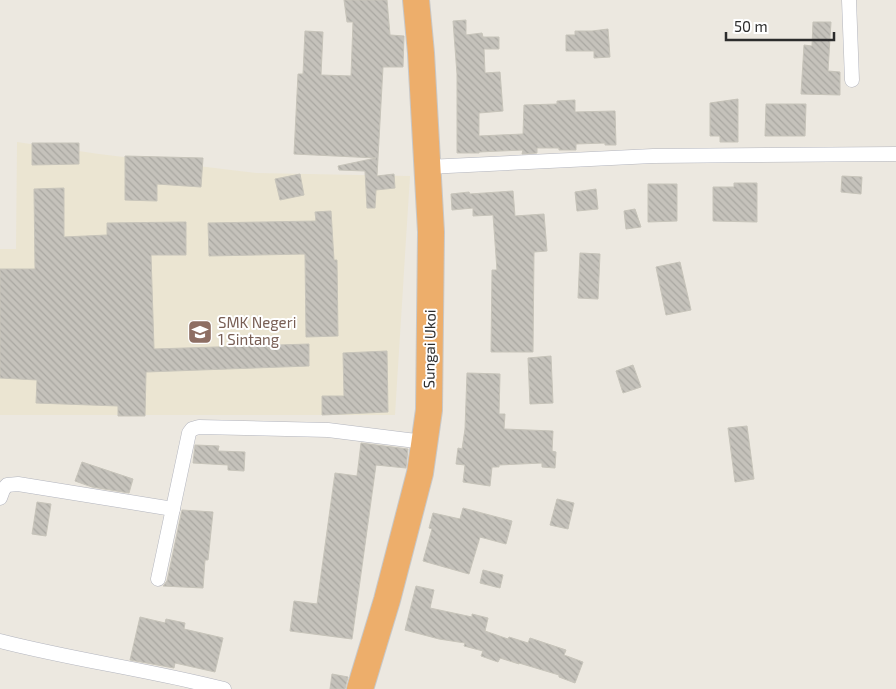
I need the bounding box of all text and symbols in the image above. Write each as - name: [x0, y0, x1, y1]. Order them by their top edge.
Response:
- scale bar: [726, 10, 834, 42]
- text: 50 m: [734, 17, 768, 35]
- street label: Sungai Ukoi: [419, 309, 439, 389]
- place label: SMK Negeri 1 Sintang: [218, 313, 296, 348]
- school or university icon: SMK Negeri 1 Sintang: [187, 319, 213, 345]

